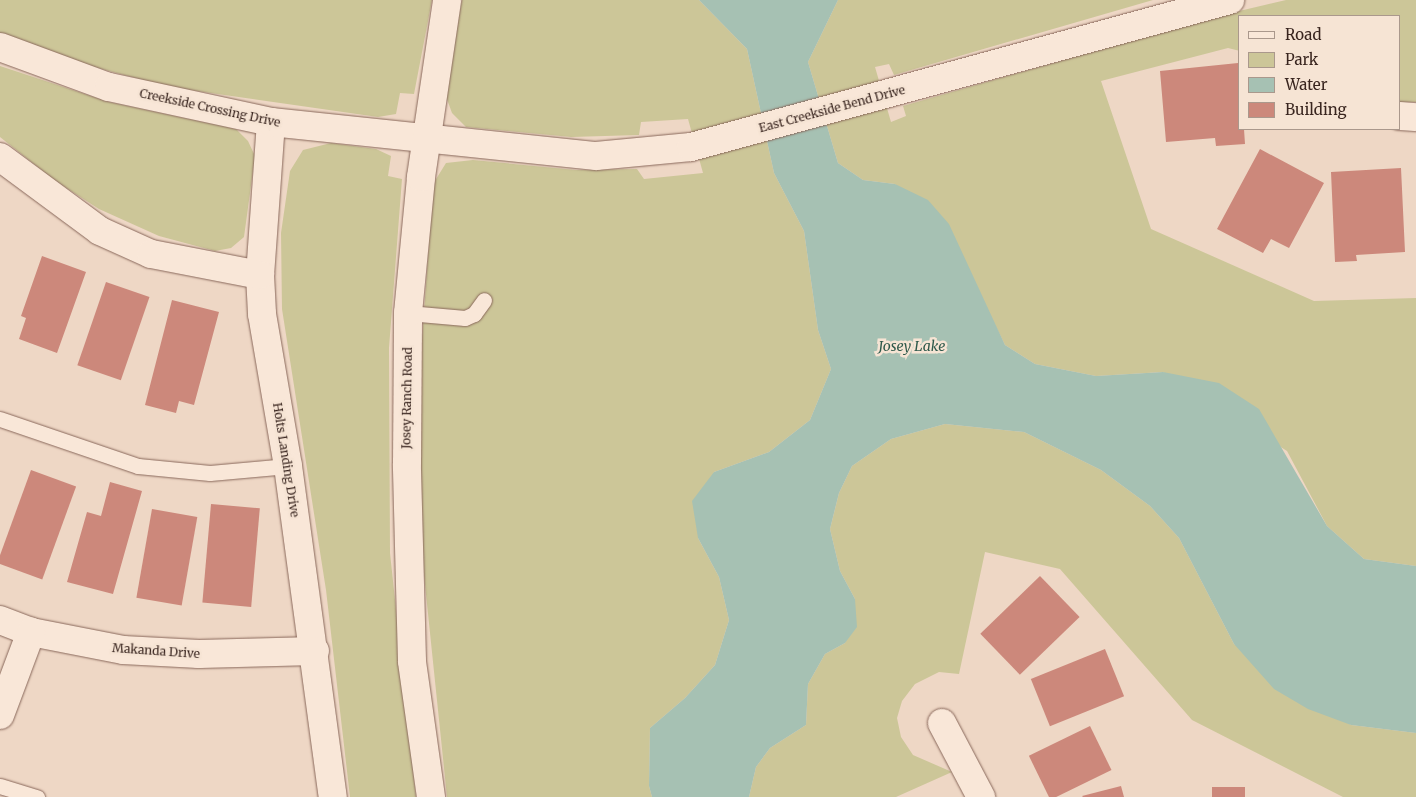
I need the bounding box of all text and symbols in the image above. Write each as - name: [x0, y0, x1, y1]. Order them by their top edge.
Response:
- legend: [1238, 15, 1401, 130]
- text: Road: [1285, 25, 1321, 44]
- text: Park: [1285, 50, 1318, 69]
- text: Water: [1285, 75, 1327, 94]
- street label: East Creekside Bend Drive: [757, 83, 907, 135]
- street label: Creekside Crossing Drive: [138, 86, 282, 130]
- text: Building: [1285, 100, 1347, 119]
- water label: Josey Lake: [879, 338, 945, 354]
- street label: Josey Ranch Road: [399, 347, 415, 449]
- street label: Holts Landing Drive: [270, 402, 302, 518]
- street label: Makanda Drive: [112, 641, 200, 661]

